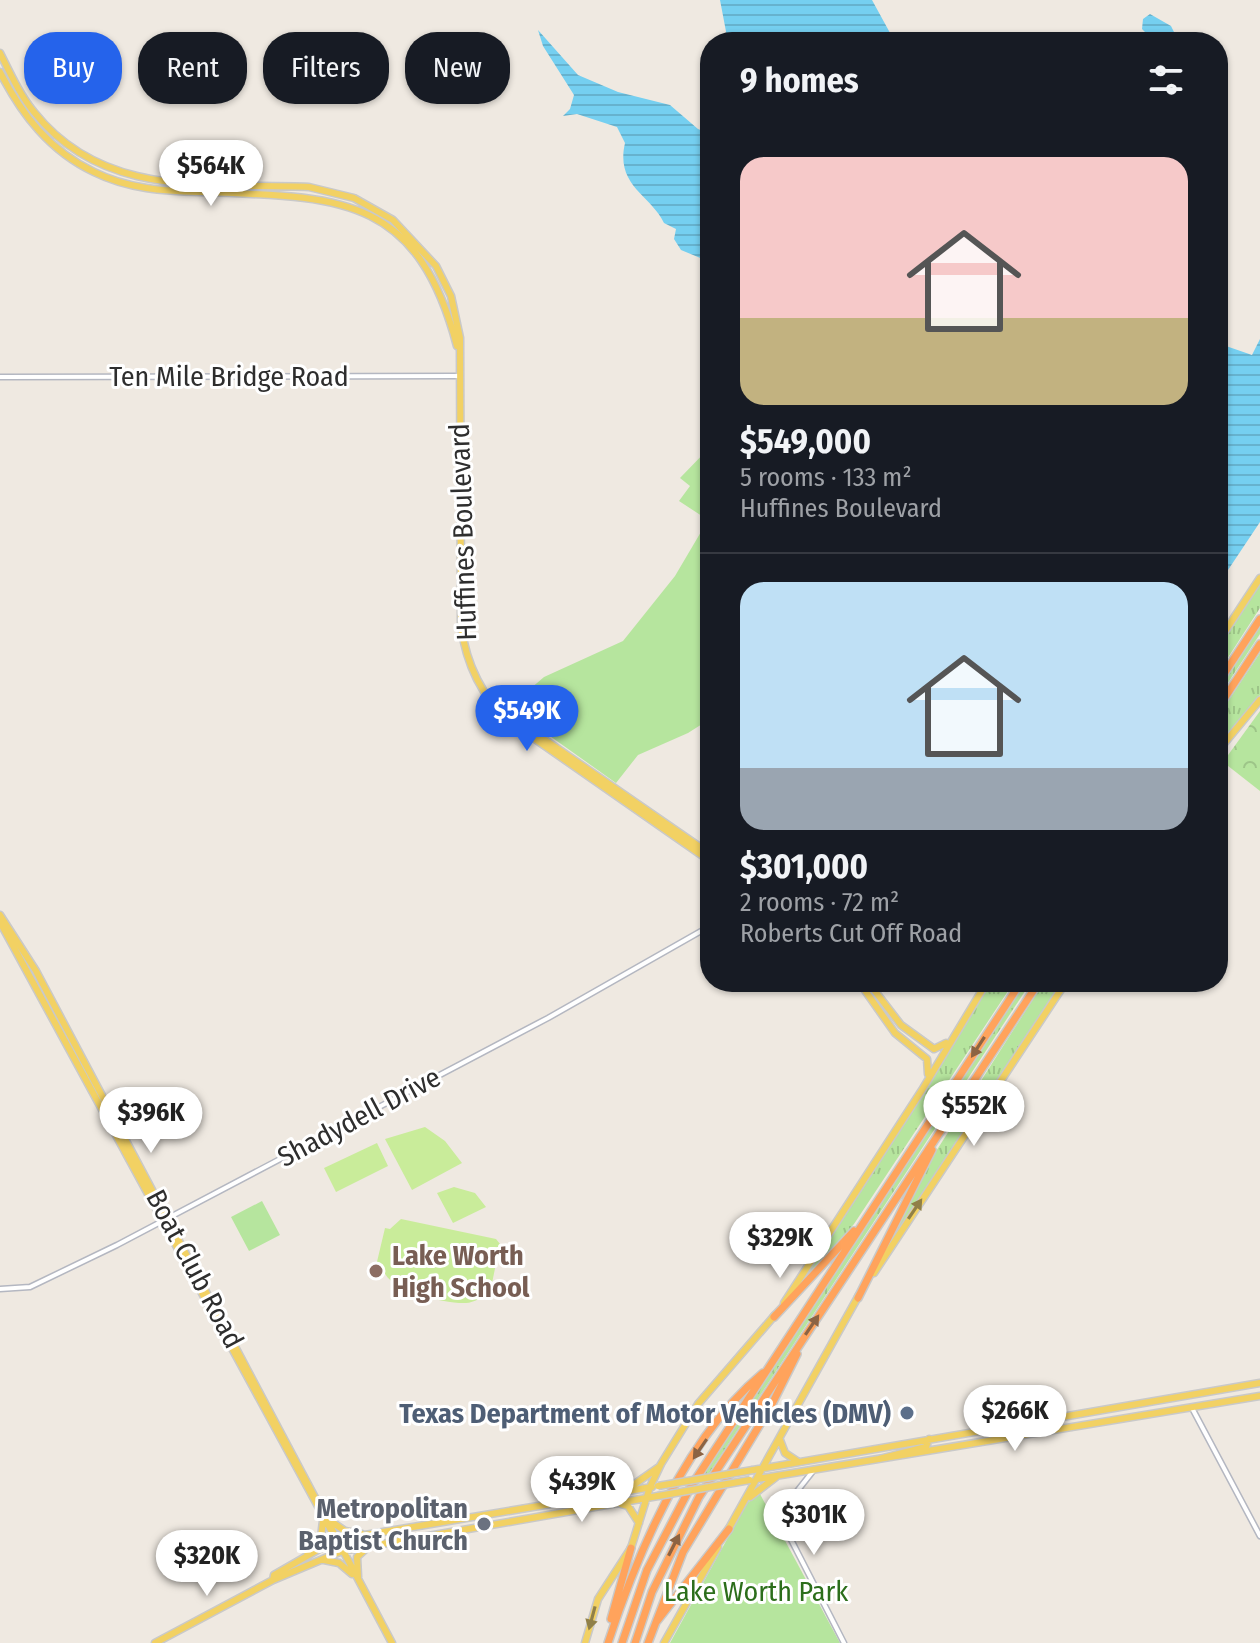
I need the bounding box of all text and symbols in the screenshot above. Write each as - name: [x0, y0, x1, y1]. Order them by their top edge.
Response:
- chip: Buy: [24, 32, 122, 104]
- chip: Rent: [138, 32, 247, 104]
- chip: Filters: [263, 32, 389, 104]
- chip: New: [405, 32, 510, 104]
- icon: filters: [1144, 58, 1188, 102]
- text: 9 homes: [740, 60, 859, 101]
- pin: $564K: [155, 140, 267, 208]
- text: $564K: [177, 150, 245, 181]
- icon: home: [892, 209, 1036, 353]
- street label: Ten Mile Bridge Road: [109, 360, 349, 393]
- text: $549,000: [740, 421, 871, 462]
- street label: Huffines Boulevard: [443, 423, 483, 641]
- text: 5 rooms · 133 m²: [740, 462, 912, 493]
- text: Huffines Boulevard: [740, 493, 942, 524]
- icon: home: [892, 634, 1036, 778]
- pin: $549K: [471, 685, 583, 753]
- text: $549K: [493, 695, 561, 726]
- text: $301,000: [740, 846, 868, 887]
- text: 2 rooms · 72 m²: [740, 887, 899, 918]
- text: Roberts Cut Off Road: [740, 918, 962, 949]
- one-way arrow: [971, 1037, 986, 1058]
- street label: Shadydell Drive: [272, 1060, 446, 1174]
- pin: $552K: [918, 1080, 1030, 1148]
- pin: $396K: [95, 1087, 207, 1155]
- text: $552K: [941, 1090, 1007, 1121]
- text: $396K: [117, 1097, 185, 1128]
- street label: Boat Club Road: [139, 1184, 251, 1354]
- one-way arrow: [908, 1198, 922, 1220]
- pin: $329K: [724, 1212, 836, 1280]
- text: $329K: [747, 1222, 813, 1253]
- place label: Lake Worth High School: [392, 1239, 530, 1304]
- marker: Lake Worth High School: [367, 1262, 385, 1280]
- one-way arrow: [804, 1314, 819, 1335]
- pin: $266K: [959, 1385, 1071, 1453]
- text: $266K: [981, 1395, 1049, 1426]
- place label: Texas Department of Motor Vehicles (DMV): [399, 1397, 892, 1430]
- marker: Texas Department of Motor Vehicles (DMV): [898, 1404, 916, 1422]
- one-way arrow: [693, 1438, 707, 1460]
- pin: $439K: [526, 1456, 638, 1524]
- text: $439K: [549, 1466, 615, 1497]
- pin: $301K: [758, 1489, 870, 1557]
- place label: Metropolitan Baptist Church: [298, 1492, 468, 1557]
- text: $301K: [782, 1499, 846, 1530]
- marker: Metropolitan Baptist Church: [475, 1515, 493, 1533]
- pin: $320K: [151, 1530, 263, 1598]
- one-way arrow: [667, 1533, 681, 1556]
- text: $320K: [174, 1540, 240, 1571]
- park label: Lake Worth Park: [664, 1575, 849, 1608]
- one-way arrow: [585, 1606, 597, 1631]

